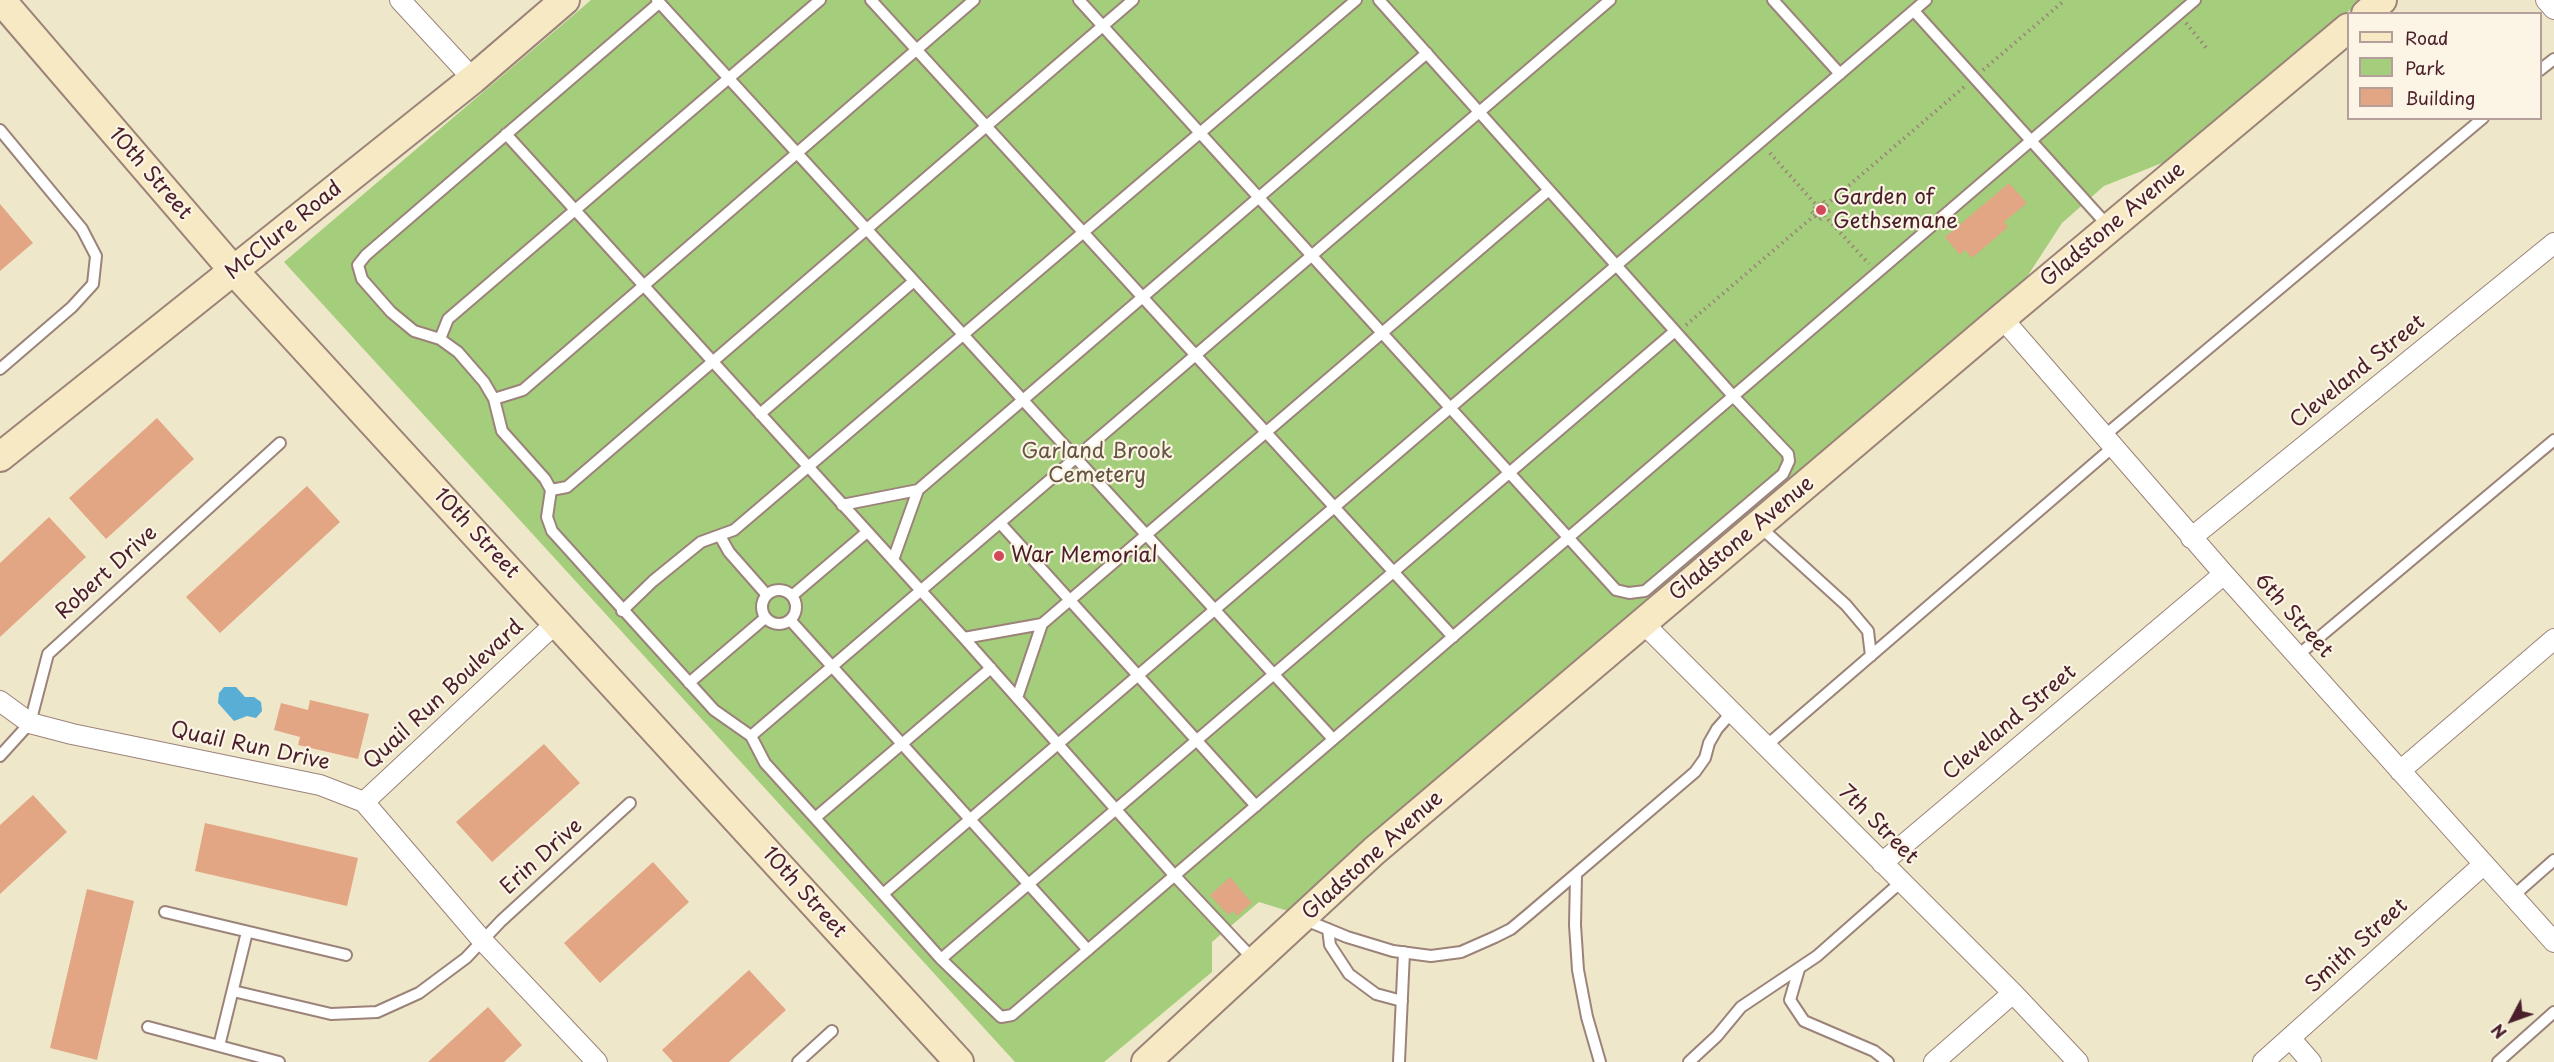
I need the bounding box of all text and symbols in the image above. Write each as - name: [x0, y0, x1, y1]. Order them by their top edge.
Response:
- legend: [2347, 12, 2542, 120]
- text: Road: [2405, 24, 2449, 51]
- text: Park: [2405, 54, 2445, 81]
- text: Building: [2405, 84, 2475, 111]
- street label: 10th Street: [103, 123, 197, 225]
- street label: Gladstone Avenue: [2036, 157, 2190, 293]
- street label: McClure Road: [221, 176, 347, 286]
- place label: Garden of Gethsemane: [1833, 185, 1958, 235]
- marker: Garden of Gethsemane: [1814, 203, 1828, 217]
- street label: Cleveland Street: [2285, 310, 2431, 434]
- park label: Garland Brook Cemetery: [1021, 439, 1173, 489]
- street label: Gladstone Avenue: [1665, 471, 1819, 607]
- street label: 10th Street: [428, 484, 524, 584]
- street label: Robert Drive: [51, 521, 163, 625]
- place label: War Memorial: [1011, 543, 1158, 569]
- marker: War Memorial: [992, 549, 1006, 563]
- street label: 6th Street: [2248, 568, 2338, 664]
- street label: Quail Run Boulevard: [359, 615, 529, 775]
- street label: Cleveland Street: [1938, 660, 2082, 786]
- street label: Quail Run Drive: [168, 718, 332, 776]
- street label: 7th Street: [1833, 780, 1923, 870]
- street label: Gladstone Avenue: [1297, 786, 1449, 926]
- street label: Erin Drive: [496, 814, 588, 900]
- street label: 10th Street: [757, 842, 851, 944]
- street label: Smith Street: [2301, 894, 2413, 998]
- north arrow: [2482, 990, 2542, 1050]
- text: N: [2485, 1019, 2512, 1044]

